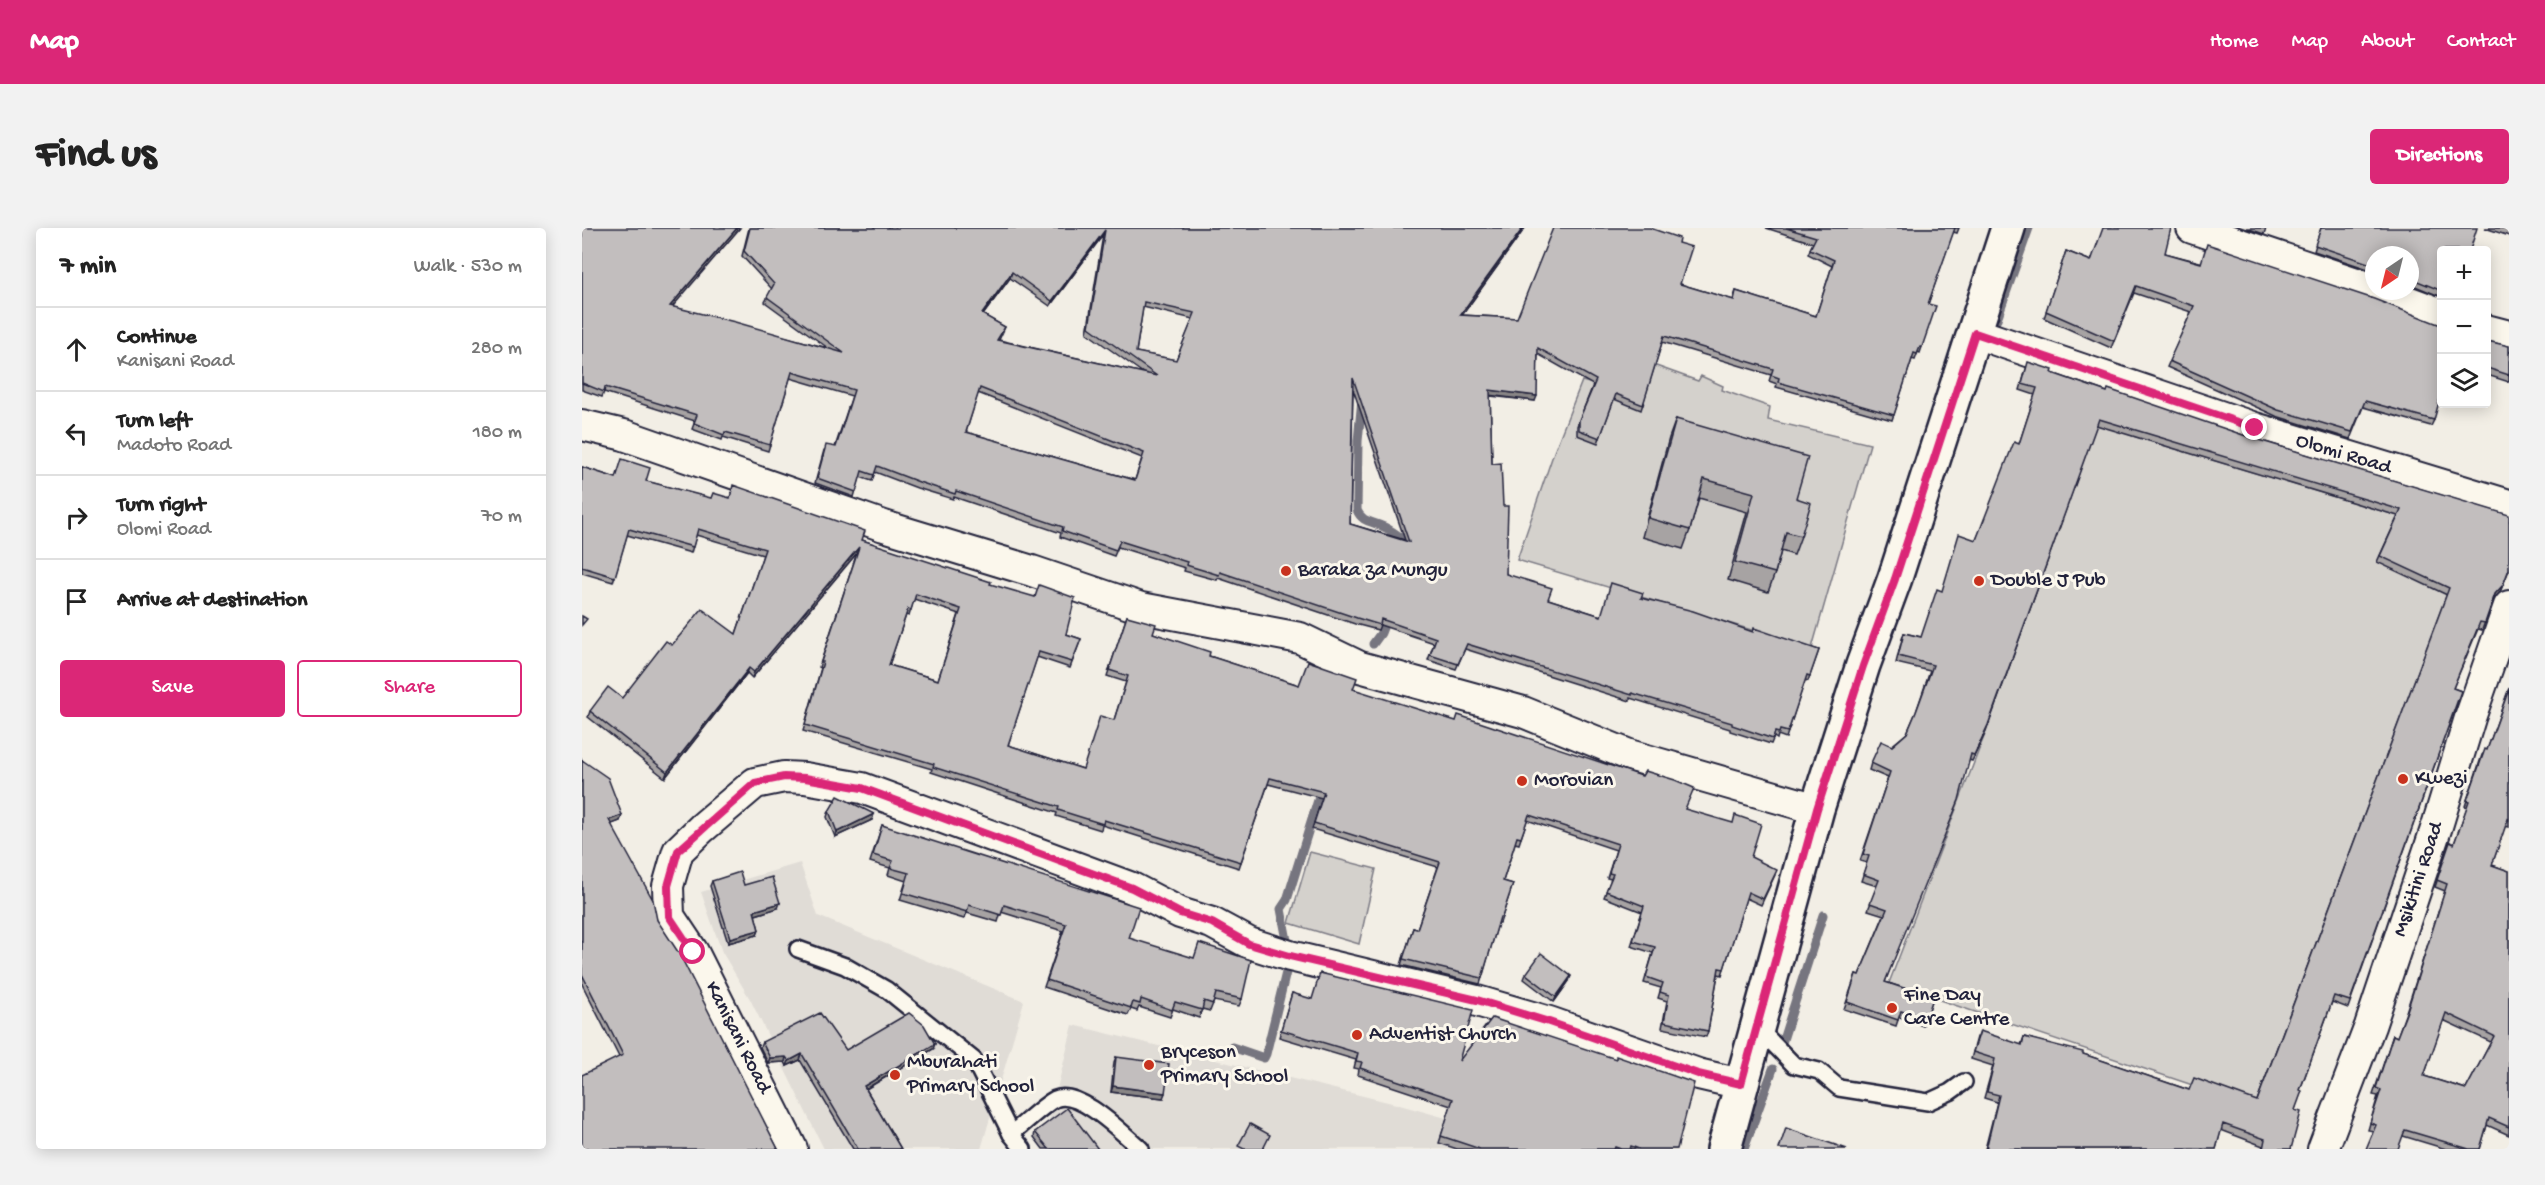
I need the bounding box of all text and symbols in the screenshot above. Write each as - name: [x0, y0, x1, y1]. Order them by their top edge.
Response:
- text: Map: [30, 26, 79, 59]
- text: Home: [2210, 30, 2258, 55]
- text: Map: [2291, 30, 2328, 55]
- text: About: [2361, 30, 2414, 55]
- text: Contact: [2447, 30, 2515, 55]
- button: Directions: [2370, 129, 2509, 184]
- text: Find us: [36, 132, 156, 181]
- north arrow: [2365, 246, 2419, 300]
- map controls: [2437, 246, 2491, 408]
- button: +: [2437, 246, 2491, 300]
- text: 7 min: [60, 252, 116, 283]
- text: Walk · 530 m: [414, 256, 522, 279]
- button: −: [2437, 300, 2491, 354]
- text: Continue: [117, 325, 197, 351]
- icon: ahead: [60, 333, 93, 366]
- text: 280 m: [471, 338, 522, 361]
- text: Kanisani Road: [117, 351, 234, 374]
- button: layers: [2437, 354, 2491, 408]
- text: Turn left: [117, 409, 191, 435]
- route end: [2241, 414, 2267, 440]
- icon: left: [60, 417, 93, 450]
- text: 180 m: [473, 422, 522, 445]
- street label: Olomi Road: [2293, 429, 2396, 482]
- text: Madoto Road: [117, 435, 231, 458]
- text: Turn right: [117, 493, 205, 519]
- icon: right: [60, 501, 93, 534]
- text: 70 m: [481, 506, 522, 529]
- text: Olomi Road: [117, 519, 211, 542]
- place label: Baraka za Mungu: [1297, 559, 1448, 584]
- marker: Baraka za Mungu: [1279, 564, 1293, 578]
- place label: Double J Pub: [1989, 569, 2106, 594]
- marker: Double J Pub: [1972, 574, 1986, 588]
- icon: arrive: [60, 585, 93, 618]
- text: Arrive at destination: [117, 588, 307, 614]
- button: Save: [60, 660, 285, 717]
- button: Share: [297, 660, 522, 717]
- place label: Kwezi: [2415, 767, 2468, 792]
- place label: Morovian: [1534, 769, 1613, 794]
- marker: Kwezi: [2396, 772, 2410, 786]
- marker: Morovian: [1515, 774, 1529, 788]
- street label: Msikitini Road: [2388, 817, 2450, 940]
- route start: [679, 938, 705, 964]
- street label: Kanisani Road: [698, 978, 777, 1100]
- place label: Fine Day Care Centre: [1903, 984, 2010, 1033]
- marker: Fine Day Care Centre: [1885, 1001, 1899, 1015]
- place label: Adventist Church: [1369, 1023, 1517, 1048]
- marker: Adventist Church: [1350, 1028, 1364, 1042]
- place label: Bryceson Primary School: [1160, 1041, 1288, 1090]
- place label: Mburahati Primary School: [906, 1051, 1034, 1100]
- marker: Bryceson Primary School: [1142, 1058, 1156, 1072]
- marker: Mburahati Primary School: [888, 1068, 902, 1082]

